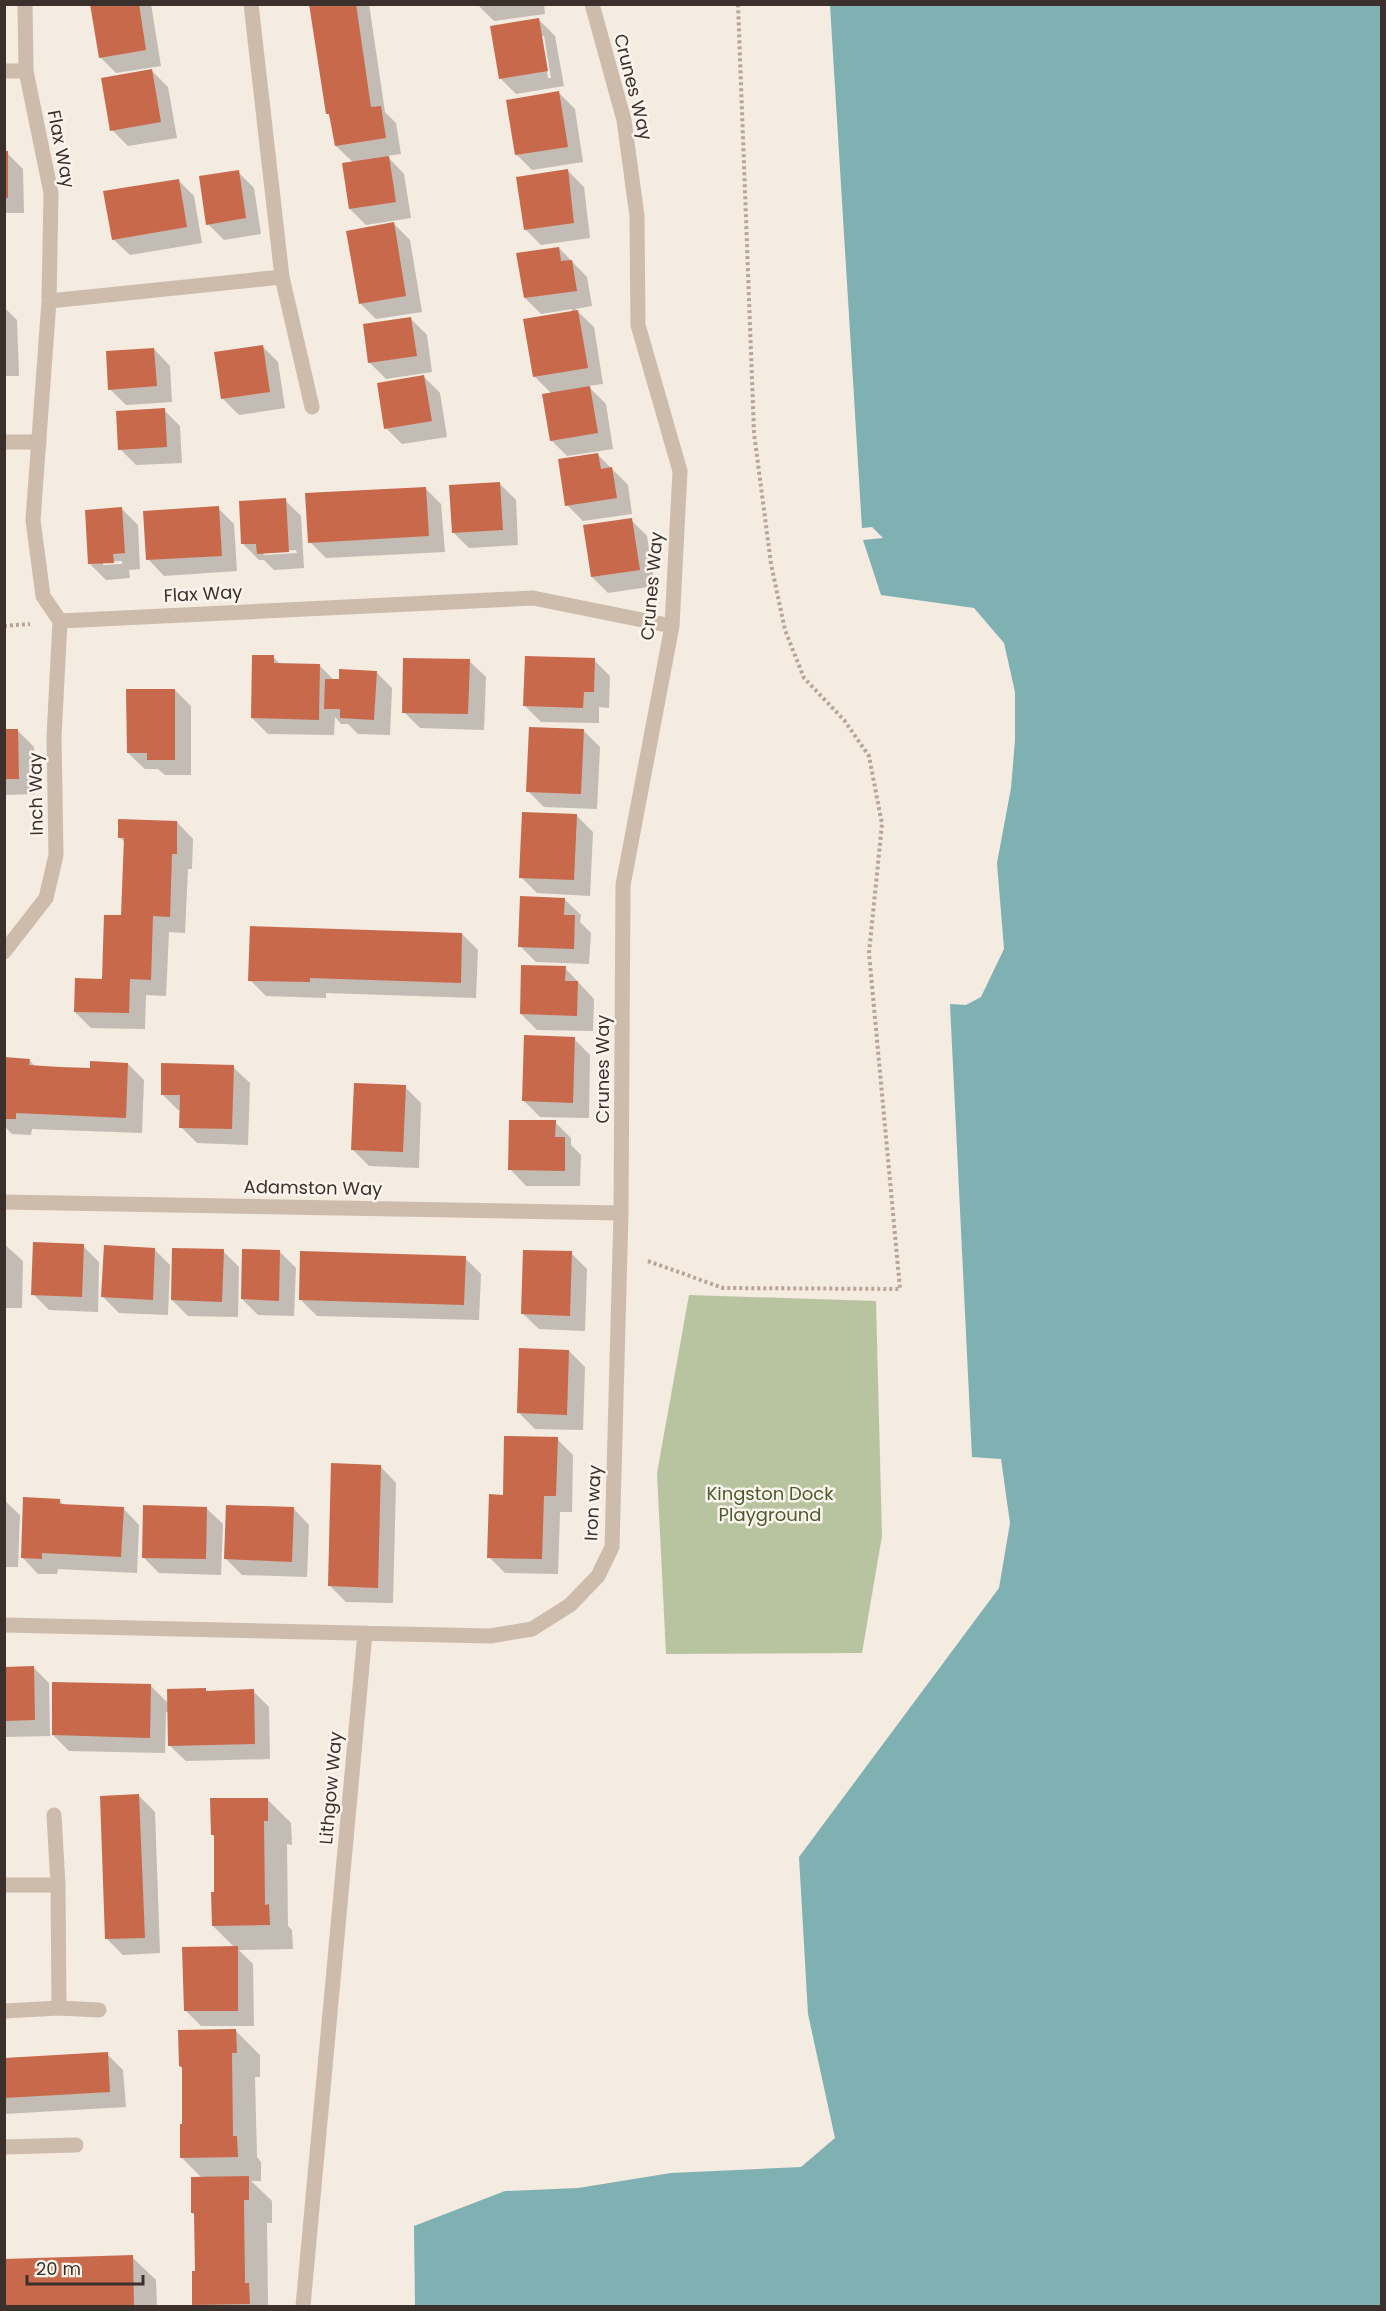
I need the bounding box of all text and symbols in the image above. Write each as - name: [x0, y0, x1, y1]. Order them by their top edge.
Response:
- street label: Crunes Way: [608, 31, 659, 143]
- street label: Flax Way: [42, 108, 81, 190]
- street label: Crunes Way: [634, 531, 669, 641]
- street label: Flax Way: [163, 579, 243, 608]
- street label: Inch Way: [22, 752, 49, 836]
- street label: Crunes Way: [590, 1015, 615, 1123]
- street label: Adamston Way: [243, 1174, 383, 1201]
- street label: Iron way: [578, 1464, 607, 1542]
- park label: Kingston Dock Playground: [706, 1481, 834, 1527]
- street label: Lithgow Way: [313, 1730, 348, 1846]
- scale bar: [27, 2248, 142, 2286]
- text: 20 m: [36, 2256, 81, 2281]

